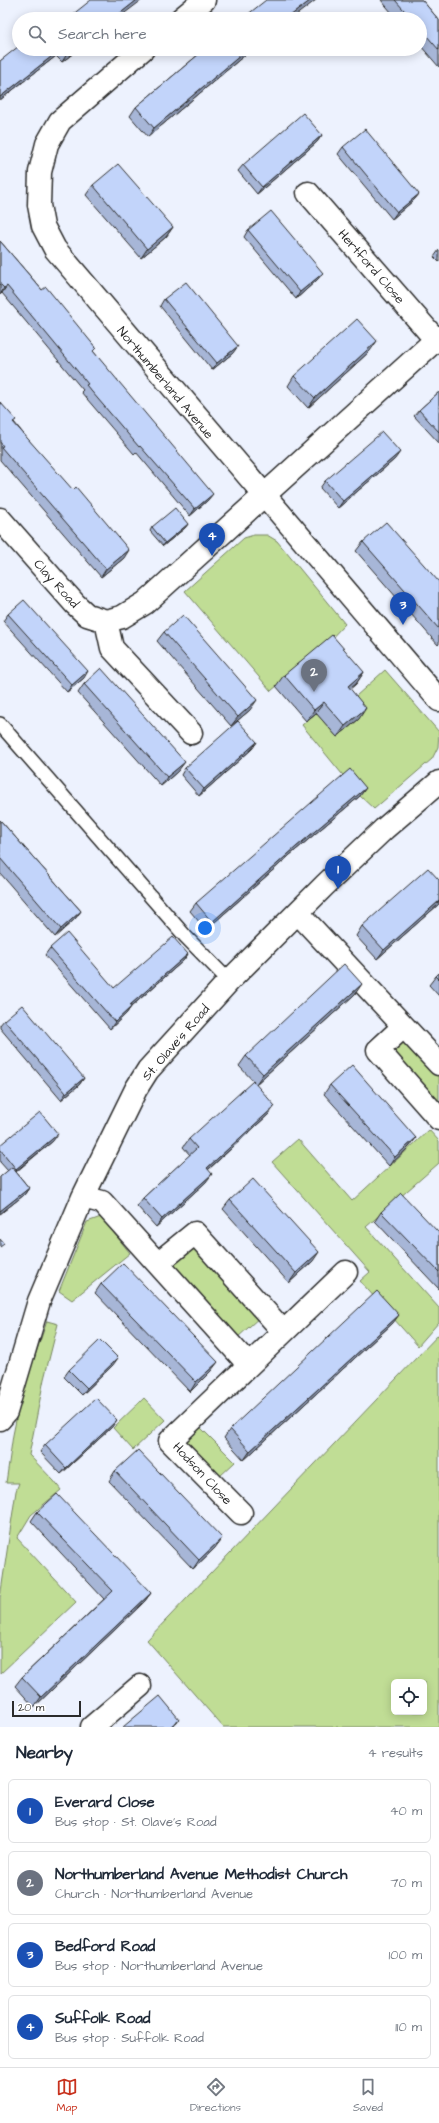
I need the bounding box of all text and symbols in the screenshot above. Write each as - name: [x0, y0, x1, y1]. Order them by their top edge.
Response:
- search box: [12, 12, 427, 56]
- icon: search: [26, 23, 48, 45]
- text: Search here: [58, 24, 147, 45]
- street label: Hertford Close: [334, 225, 409, 308]
- street label: Northumberland Avenue: [113, 323, 218, 443]
- pin: 4: [199, 523, 225, 556]
- street label: Clay Road: [29, 555, 83, 613]
- pin: 3: [390, 592, 416, 625]
- pin: 2: [301, 659, 327, 692]
- pin: 1: [325, 856, 351, 889]
- your location: [195, 918, 215, 938]
- street label: St. Olave's Road: [138, 1000, 214, 1085]
- street label: Hodson Close: [169, 1438, 236, 1509]
- map controls: [391, 1679, 427, 1715]
- button: locate: [391, 1679, 427, 1715]
- scale bar: [12, 1699, 81, 1718]
- text: 20 m: [18, 1700, 44, 1715]
- text: Nearby: [16, 1741, 73, 1765]
- text: 4 results: [368, 1744, 423, 1762]
- text: Everard Close: [55, 1792, 155, 1813]
- text: 1: [29, 1802, 31, 1820]
- text: 40 m: [390, 1802, 422, 1820]
- text: Bus stop · St. Olave's Road: [55, 1813, 217, 1831]
- text: Northumberland Avenue Methodist Church: [55, 1864, 348, 1885]
- text: 2: [26, 1874, 34, 1892]
- text: 70 m: [390, 1874, 422, 1892]
- text: Church · Northumberland Avenue: [55, 1885, 253, 1903]
- text: Bedford Road: [55, 1936, 155, 1957]
- text: 3: [27, 1946, 33, 1964]
- text: 100 m: [389, 1946, 422, 1964]
- text: Bus stop · Northumberland Avenue: [55, 1957, 263, 1975]
- text: Suffolk Road: [55, 2008, 151, 2029]
- text: 4: [26, 2018, 34, 2036]
- text: 110 m: [395, 2018, 422, 2036]
- text: Bus stop · Suffolk Road: [55, 2029, 204, 2047]
- tab: Map: [56, 2076, 78, 2115]
- tab: Directions: [190, 2076, 241, 2115]
- tab: Saved: [353, 2076, 383, 2115]

